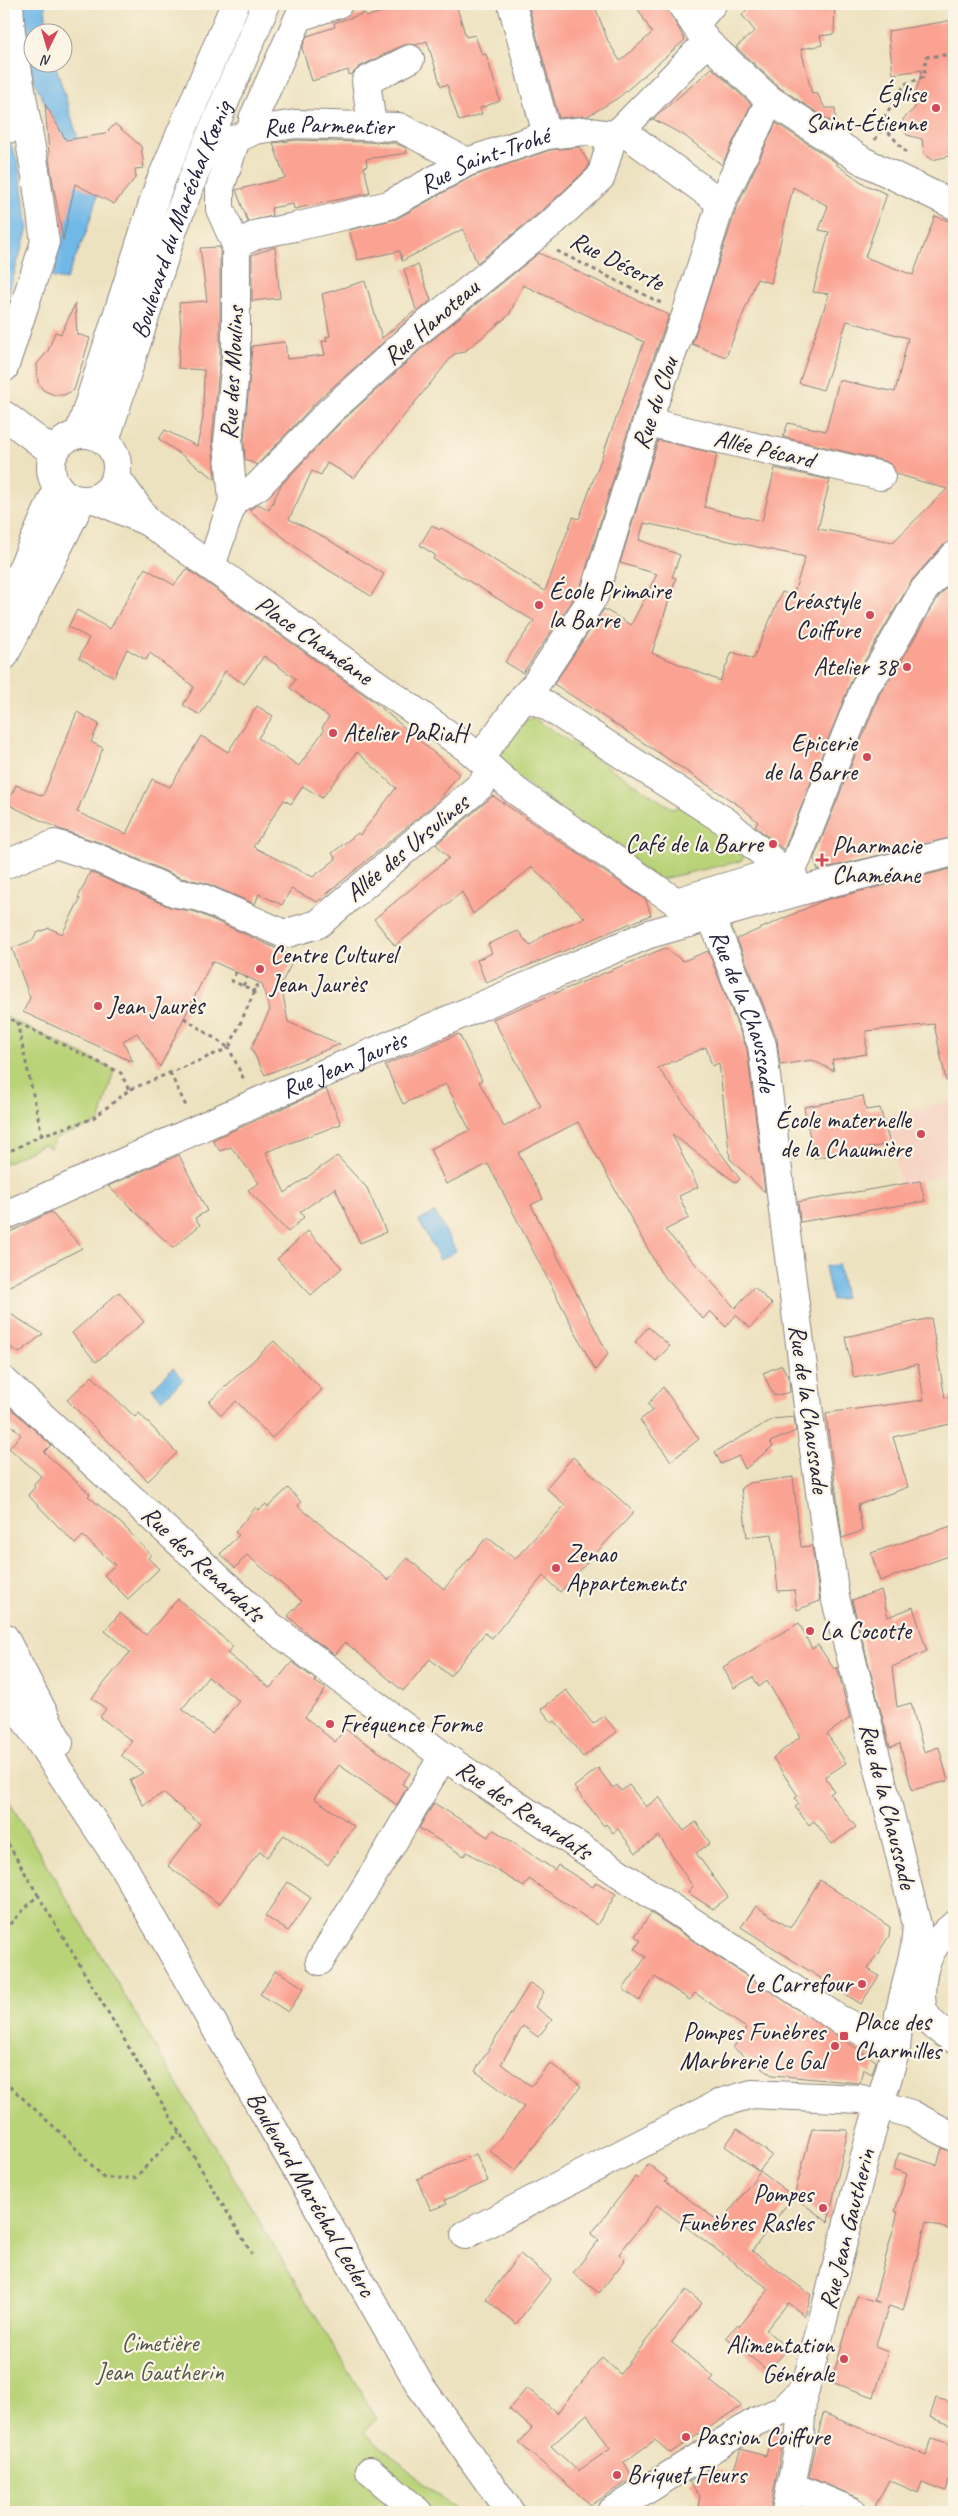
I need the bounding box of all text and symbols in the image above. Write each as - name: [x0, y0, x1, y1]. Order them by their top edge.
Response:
- north arrow: [22, 22, 72, 72]
- text: N: [40, 51, 52, 69]
- place label: Église Saint-Étienne: [805, 78, 928, 139]
- street label: Boulevard du Maréchal Kœnig: [123, 94, 240, 342]
- marker: Église Saint-Étienne: [930, 102, 942, 114]
- street label: Rue Parmentier: [261, 108, 396, 145]
- street label: Rue Saint-Trohé: [414, 118, 557, 201]
- street label: Rue Déserte: [565, 224, 671, 299]
- street label: Rue Hanoteau: [377, 271, 487, 372]
- street label: Rue des Moulins: [213, 303, 252, 440]
- street label: Rue du Clou: [624, 351, 686, 453]
- street label: Allée Pécard: [711, 422, 820, 477]
- place label: École Primaire la Barre: [549, 575, 673, 636]
- place label: Créastyle Coiffure: [782, 585, 862, 646]
- street label: Place Chaméane: [249, 588, 380, 693]
- marker: École Primaire la Barre: [533, 599, 545, 611]
- marker: Créastyle Coiffure: [864, 609, 876, 621]
- place label: Atelier 38: [813, 651, 900, 683]
- marker: Atelier 38: [901, 661, 913, 673]
- place label: Atelier PaRiaH: [343, 717, 471, 749]
- marker: Atelier PaRiaH: [327, 727, 339, 739]
- place label: Epicerie de la Barre: [763, 727, 859, 788]
- marker: Epicerie de la Barre: [861, 751, 873, 763]
- street label: Allée des Ursulines: [339, 785, 477, 909]
- place label: Café de la Barre: [625, 828, 765, 860]
- place label: Pharmacie Chaméane: [832, 830, 923, 891]
- marker: Café de la Barre: [767, 838, 779, 850]
- marker: Pharmacie Chaméane: [816, 854, 828, 866]
- street label: Rue de la Chaussade: [702, 925, 784, 1096]
- place label: Centre Culturel Jean Jaurès: [269, 939, 402, 1000]
- marker: Centre Culturel Jean Jaurès: [254, 963, 266, 975]
- place label: Jean Jaurès: [107, 990, 206, 1022]
- marker: Jean Jaurès: [92, 1000, 104, 1012]
- street label: Rue Jean Jaurès: [277, 1023, 413, 1106]
- place label: École maternelle de la Chaumière: [776, 1104, 913, 1165]
- marker: École maternelle de la Chaumière: [915, 1128, 927, 1140]
- street label: Rue de la Chaussade: [781, 1323, 837, 1497]
- street label: Rue des Renardats: [135, 1499, 273, 1631]
- place label: Zenao Appartements: [566, 1538, 688, 1599]
- marker: Zenao Appartements: [550, 1562, 562, 1574]
- place label: La Cocotte: [820, 1615, 913, 1647]
- marker: La Cocotte: [804, 1625, 816, 1637]
- place label: Fréquence Forme: [340, 1708, 484, 1740]
- marker: Fréquence Forme: [324, 1718, 336, 1730]
- street label: Rue de la Chaussade: [852, 1720, 924, 1894]
- street label: Rue des Renardats: [450, 1753, 600, 1869]
- place label: Le Carrefour: [745, 1968, 855, 2000]
- marker: Le Carrefour: [856, 1978, 868, 1990]
- place label: Place des Charmilles: [854, 2006, 944, 2067]
- place label: Pompes Funèbres Marbrerie Le Gal: [679, 2016, 830, 2077]
- marker: Place des Charmilles: [838, 2030, 850, 2042]
- marker: Pompes Funèbres Marbrerie Le Gal: [829, 2040, 841, 2052]
- street label: Boulevard Maréchal Leclerc: [239, 2086, 383, 2303]
- street label: Rue Jean Gautherin: [812, 2145, 883, 2313]
- place label: Pompes Funèbres Rasles: [678, 2178, 815, 2239]
- marker: Pompes Funèbres Rasles: [817, 2202, 829, 2214]
- park label: Cimetière Jean Gautherin: [95, 2327, 224, 2388]
- place label: Alimentation Générale: [726, 2329, 836, 2390]
- marker: Alimentation Générale: [838, 2353, 850, 2365]
- place label: Passion Coiffure: [696, 2421, 831, 2453]
- marker: Passion Coiffure: [680, 2431, 692, 2443]
- place label: Briquet Fleurs: [627, 2459, 748, 2491]
- marker: Briquet Fleurs: [611, 2469, 623, 2481]

